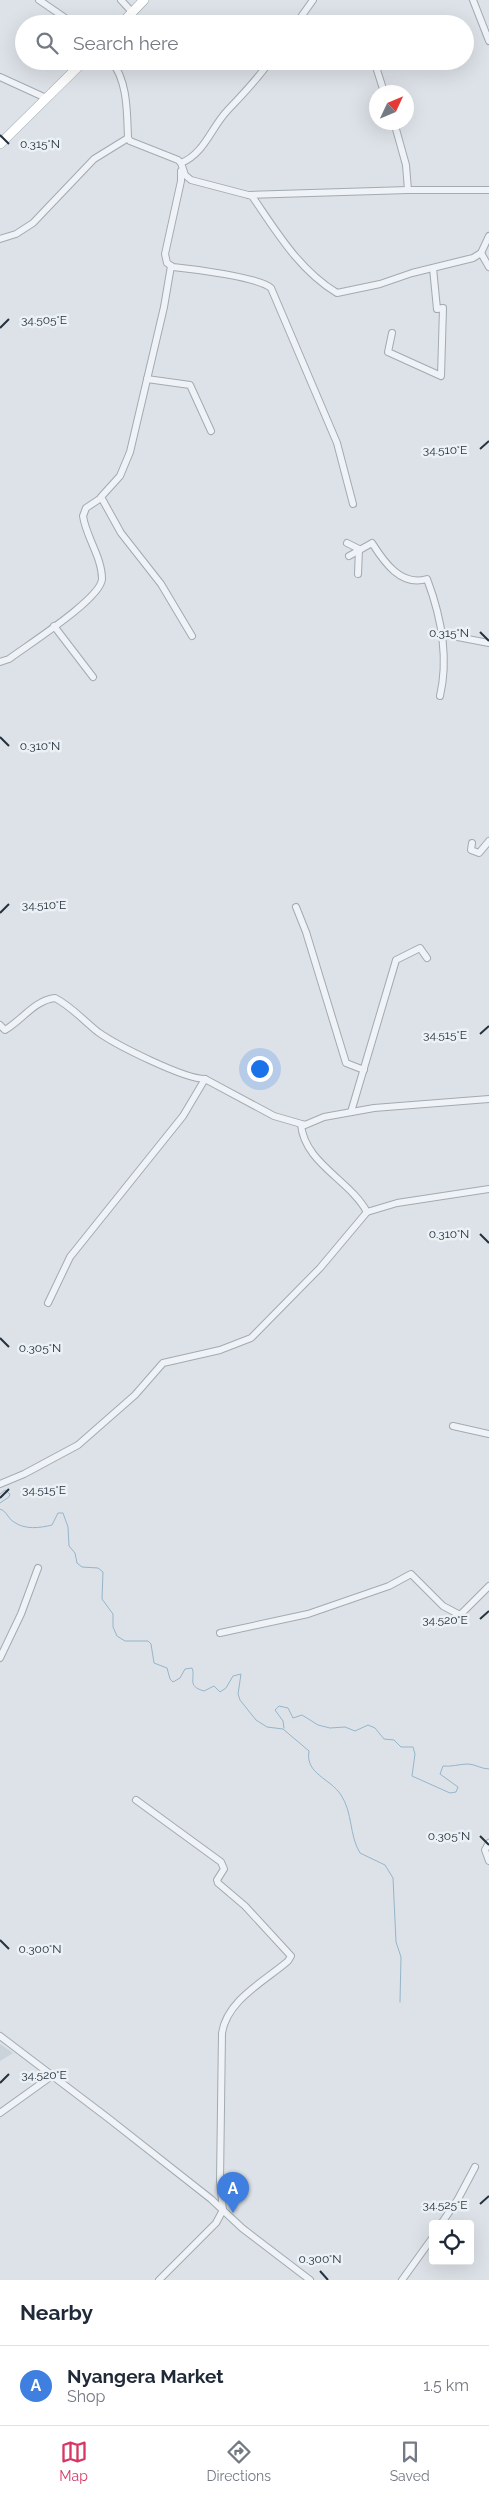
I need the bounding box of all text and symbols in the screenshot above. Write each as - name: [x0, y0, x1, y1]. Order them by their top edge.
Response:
- search box: [15, 15, 474, 70]
- icon: search: [33, 29, 61, 57]
- text: Search here: [73, 32, 179, 54]
- north arrow: [369, 85, 414, 130]
- text: 0.315°N: [20, 137, 60, 151]
- text: 34.505°E: [21, 313, 67, 327]
- text: 34.510°E: [423, 443, 467, 457]
- text: 0.315°N: [429, 626, 469, 640]
- text: 0.310°N: [20, 739, 60, 753]
- text: 34.510°E: [22, 898, 66, 912]
- text: 34.515°E: [423, 1028, 467, 1042]
- your location: [247, 1056, 273, 1082]
- text: 0.310°N: [429, 1227, 469, 1241]
- text: 0.305°N: [19, 1341, 61, 1355]
- text: 34.515°E: [22, 1483, 66, 1497]
- text: 34.520°E: [422, 1613, 468, 1627]
- text: 0.305°N: [428, 1829, 470, 1843]
- text: 0.300°N: [19, 1942, 61, 1956]
- text: 34.520°E: [21, 2068, 67, 2082]
- pin: A: [217, 2172, 249, 2213]
- text: 34.525°E: [422, 2198, 468, 2212]
- map controls: [429, 2220, 474, 2265]
- button: locate: [429, 2220, 474, 2265]
- text: 0.300°N: [299, 2252, 341, 2266]
- text: Nearby: [20, 2300, 93, 2325]
- text: Nyangera Market: [67, 2365, 224, 2387]
- text: A: [31, 2376, 41, 2395]
- text: 1.5 km: [423, 2376, 469, 2395]
- text: Shop: [67, 2387, 105, 2406]
- tab: Map: [59, 2438, 88, 2484]
- tab: Directions: [206, 2438, 271, 2484]
- tab: Saved: [390, 2438, 430, 2484]

